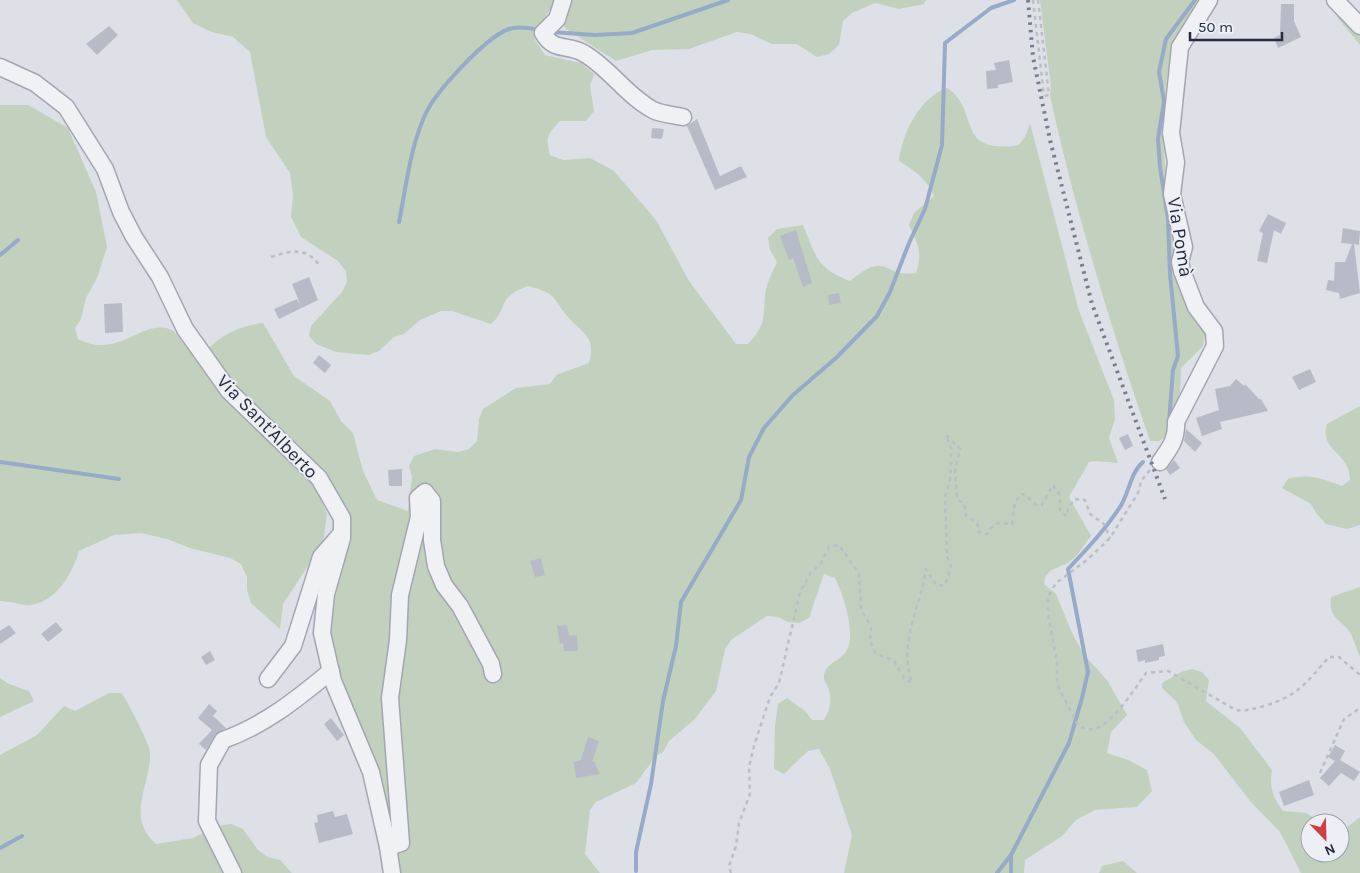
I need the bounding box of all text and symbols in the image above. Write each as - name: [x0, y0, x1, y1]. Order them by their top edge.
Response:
- scale bar: [1190, 10, 1282, 42]
- text: 50 m: [1198, 18, 1233, 36]
- street label: Via Pomà: [1163, 196, 1197, 279]
- street label: Via Sant'Alberto: [212, 370, 322, 483]
- north arrow: [1300, 813, 1350, 863]
- text: N: [1322, 840, 1338, 859]

